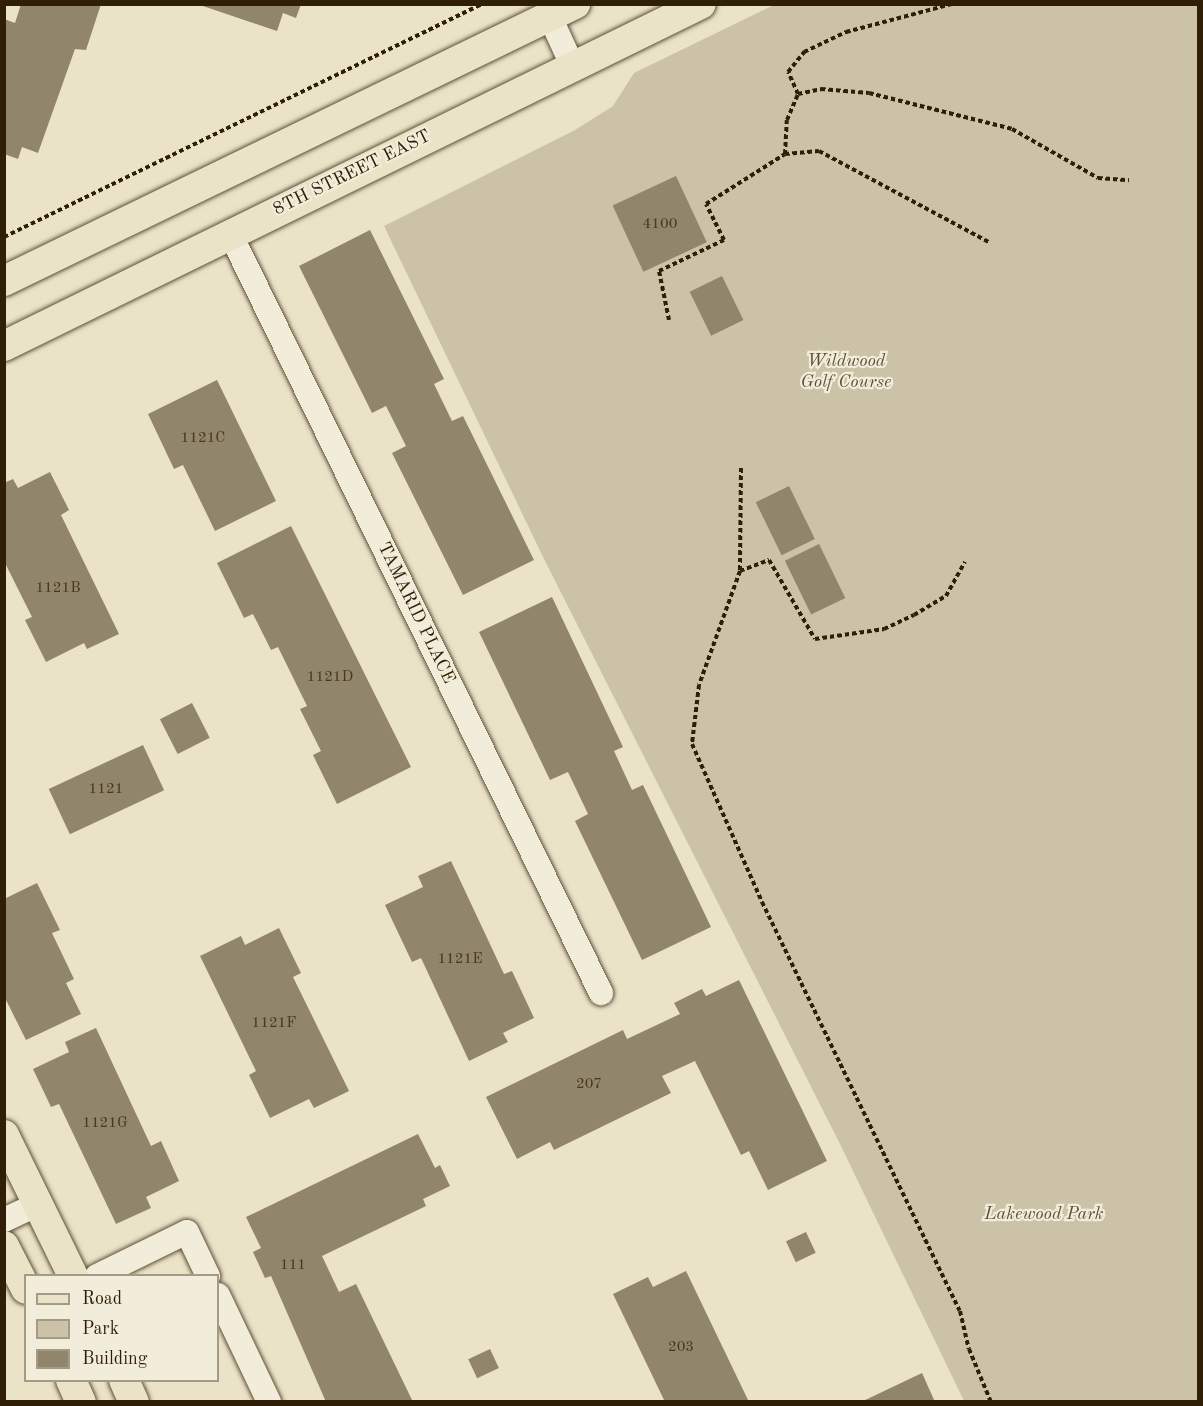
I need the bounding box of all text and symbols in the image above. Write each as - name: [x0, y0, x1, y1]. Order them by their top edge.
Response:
- street label: 8TH STREET EAST: [270, 126, 434, 220]
- house number: 4100: [643, 216, 677, 234]
- park label: Wildwood Golf Course: [800, 351, 892, 394]
- house number: 1121C: [181, 430, 225, 448]
- street label: TAMARID PLACE: [372, 539, 460, 687]
- house number: 1121B: [35, 580, 81, 598]
- house number: 1121D: [307, 669, 353, 687]
- house number: 1121: [89, 781, 123, 799]
- house number: 1121E: [437, 951, 483, 969]
- house number: 1121F: [252, 1015, 296, 1033]
- house number: 207: [576, 1076, 602, 1094]
- house number: 1121G: [82, 1115, 128, 1133]
- park label: Lakewood Park: [984, 1203, 1104, 1225]
- house number: 111: [280, 1257, 306, 1275]
- legend: [24, 1274, 219, 1382]
- text: Road: [82, 1290, 122, 1308]
- text: Park: [82, 1320, 119, 1338]
- house number: 203: [668, 1339, 694, 1357]
- text: Building: [82, 1350, 147, 1368]

